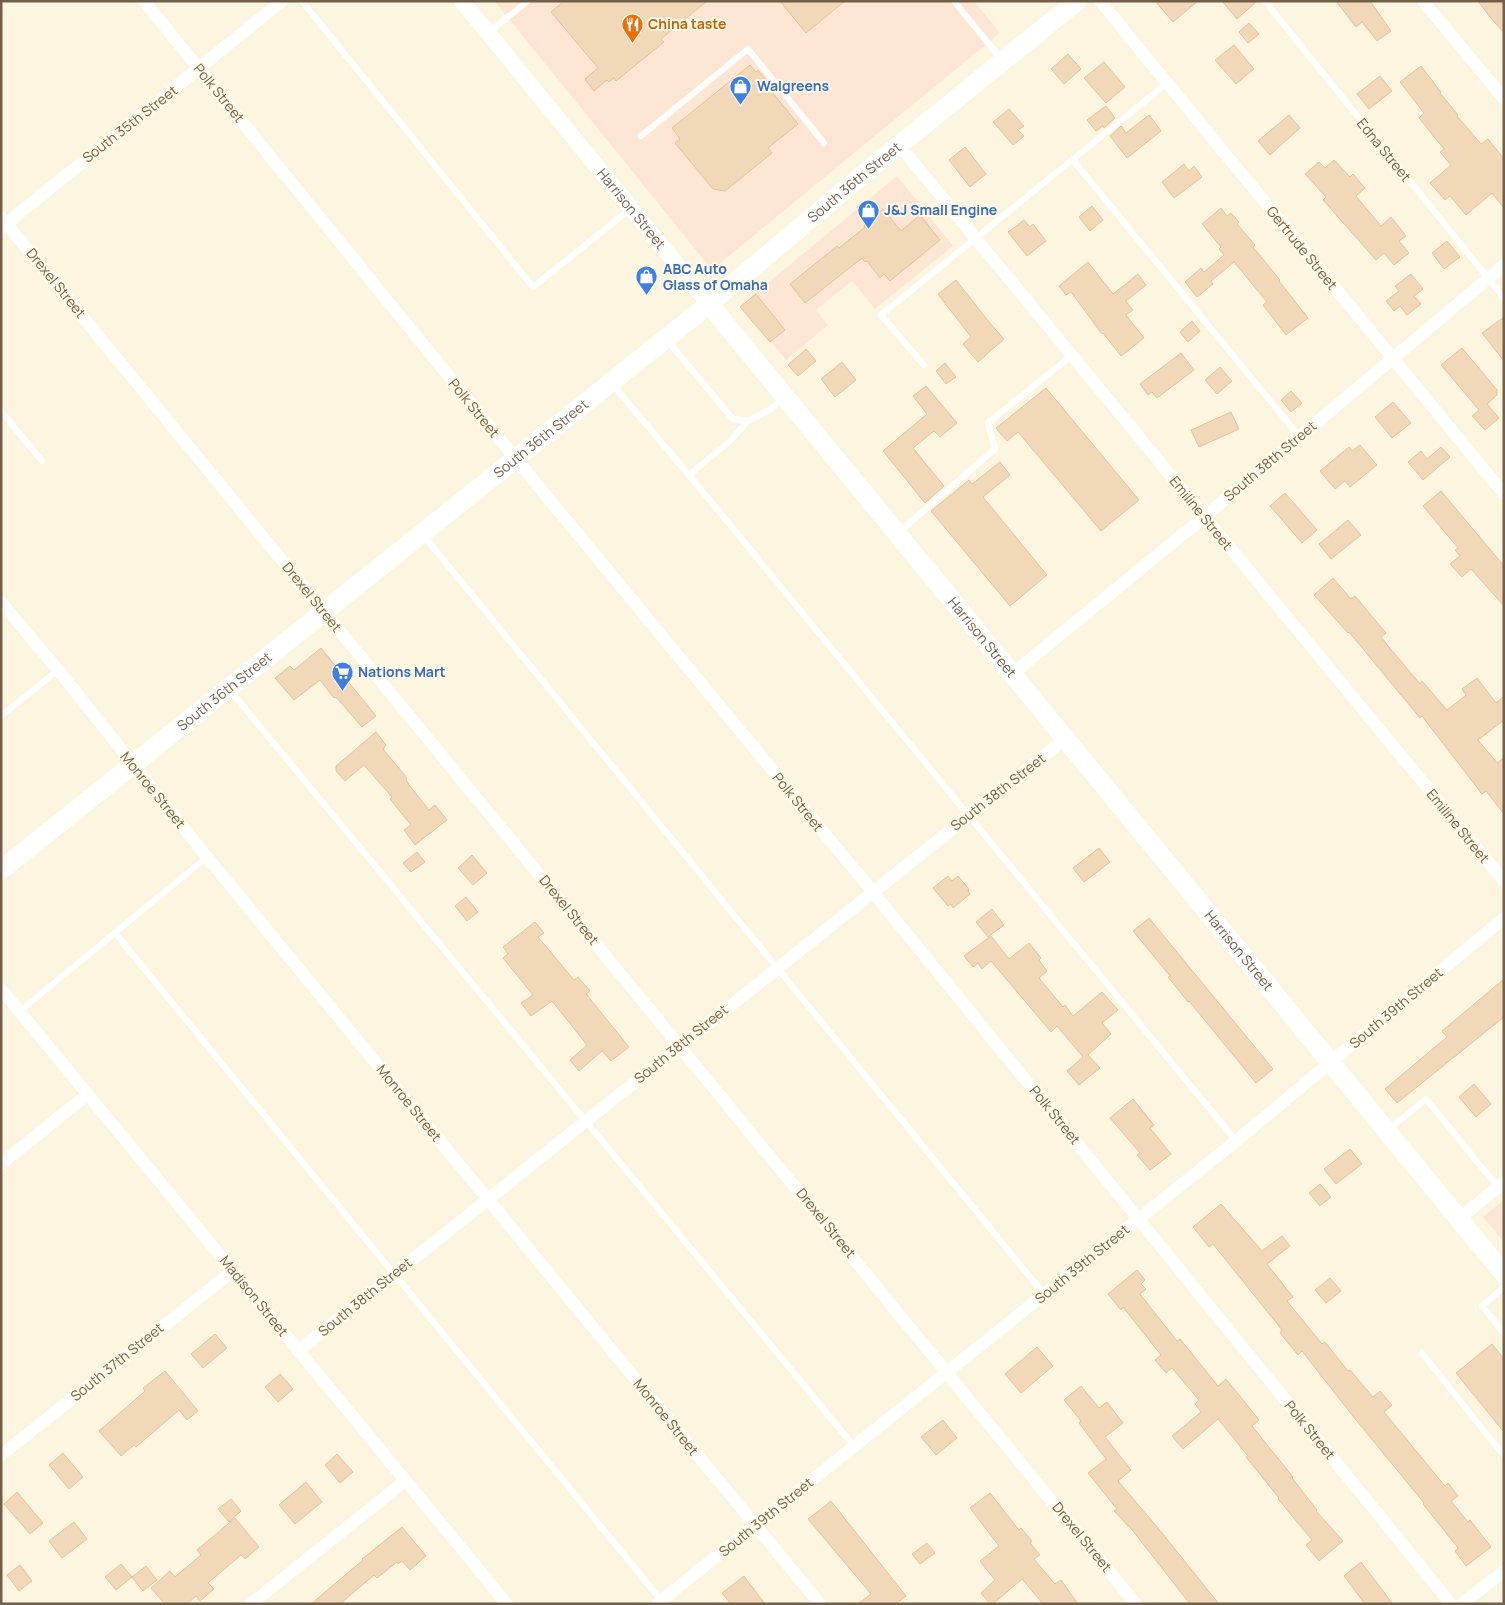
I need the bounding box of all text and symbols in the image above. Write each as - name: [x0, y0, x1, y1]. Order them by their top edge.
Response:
- restaurant icon: China taste: [620, 12, 644, 43]
- place label: China taste: [648, 14, 726, 33]
- street label: Polk Street: [190, 59, 249, 126]
- shop icon: Walgreens: [729, 74, 753, 105]
- place label: Walgreens: [757, 76, 829, 95]
- street label: South 35th Street: [78, 80, 181, 167]
- street label: Edna Street: [1353, 114, 1416, 186]
- street label: South 36th Street: [803, 137, 905, 226]
- street label: Harrison Street: [593, 164, 671, 253]
- shop icon: J&J Small Engine: [856, 198, 880, 229]
- place label: J&J Small Engine: [884, 200, 997, 219]
- street label: Gertrude Street: [1263, 202, 1342, 294]
- street label: Drexel Street: [22, 244, 91, 322]
- place label: ABC Auto Glass of Omaha: [663, 259, 768, 294]
- shop icon: ABC Auto Glass of Omaha: [635, 265, 659, 296]
- street label: Polk Street: [445, 374, 504, 441]
- street label: South 36th Street: [489, 394, 592, 482]
- street label: South 38th Street: [1219, 416, 1320, 505]
- street label: Emiline Street: [1166, 472, 1237, 554]
- street label: Drexel Street: [278, 558, 347, 636]
- street label: Harrison Street: [944, 593, 1021, 682]
- street label: South 36th Street: [173, 647, 276, 735]
- supermarket icon: Nations Mart: [330, 660, 354, 691]
- place label: Nations Mart: [358, 662, 446, 681]
- street label: Monroe Street: [117, 747, 190, 832]
- street label: South 38th Street: [946, 748, 1049, 835]
- street label: Polk Street: [769, 768, 828, 835]
- street label: Emiline Street: [1423, 785, 1494, 867]
- street label: Drexel Street: [535, 871, 604, 949]
- street label: Harrison Street: [1201, 906, 1278, 995]
- street label: South 39th Street: [1345, 963, 1447, 1052]
- street label: South 38th Street: [630, 1000, 732, 1087]
- street label: Monroe Street: [373, 1060, 446, 1145]
- street label: Polk Street: [1026, 1081, 1085, 1148]
- street label: Drexel Street: [792, 1184, 861, 1262]
- street label: South 39th Street: [1031, 1219, 1133, 1308]
- street label: Madison Street: [216, 1251, 293, 1340]
- street label: South 38th Street: [314, 1253, 416, 1340]
- street label: South 37th Street: [66, 1318, 167, 1405]
- street label: Monroe Street: [630, 1374, 703, 1459]
- street label: Polk Street: [1281, 1396, 1340, 1463]
- street label: South 39th Street: [715, 1472, 817, 1561]
- street label: Drexel Street: [1048, 1498, 1117, 1576]

